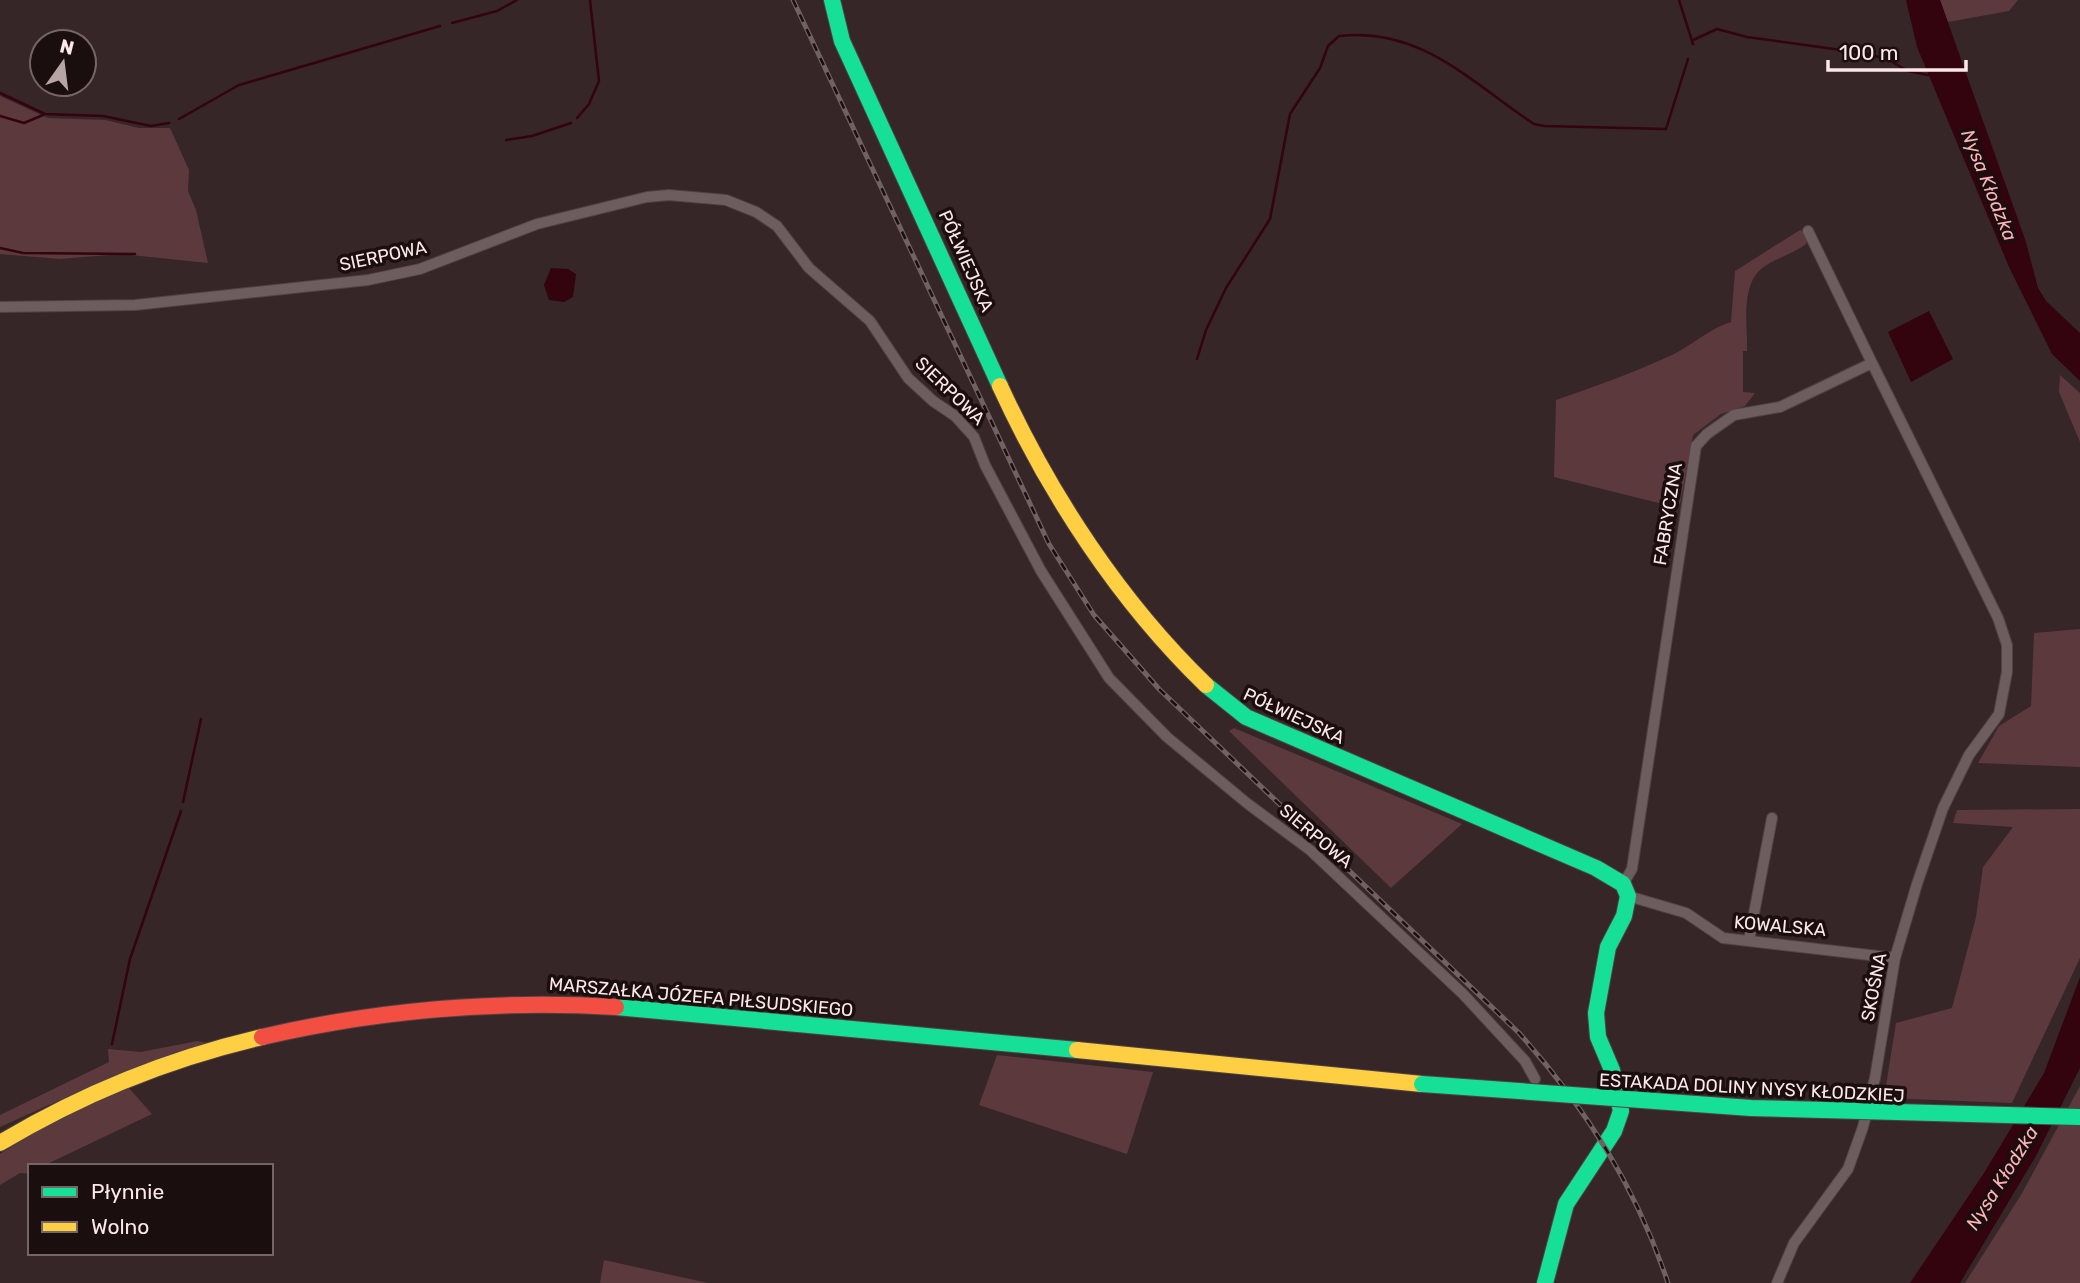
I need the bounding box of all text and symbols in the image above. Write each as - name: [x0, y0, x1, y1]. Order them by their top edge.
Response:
- north arrow: [28, 28, 98, 98]
- scale bar: [1828, 28, 1966, 72]
- text: N: [58, 34, 76, 60]
- text: 100 m: [1839, 40, 1898, 65]
- water label: Nysa Kłodzka: [1956, 126, 2022, 244]
- street label: PÓŁWIEJSKA: [934, 207, 998, 315]
- street label: SIERPOWA: [337, 236, 429, 276]
- street label: SIERPOWA: [911, 352, 989, 430]
- street label: FABRYCZNA: [1649, 461, 1687, 567]
- street label: PÓŁWIEJSKA: [1240, 683, 1348, 749]
- street label: SIERPOWA: [1275, 799, 1357, 873]
- street label: KOWALSKA: [1733, 911, 1827, 941]
- street label: SKOŚNA: [1857, 951, 1891, 1023]
- street label: MARSZAŁKA JÓZEFA PIŁSUDSKIEGO: [548, 973, 854, 1021]
- street label: ESTAKADA DOLINY NYSY KŁODZKIEJ: [1599, 1069, 1905, 1107]
- water label: Nysa Kłodzka: [1961, 1122, 2043, 1234]
- legend: [28, 1164, 273, 1255]
- text: Płynnie: [91, 1179, 164, 1204]
- text: Wolno: [91, 1214, 149, 1239]

